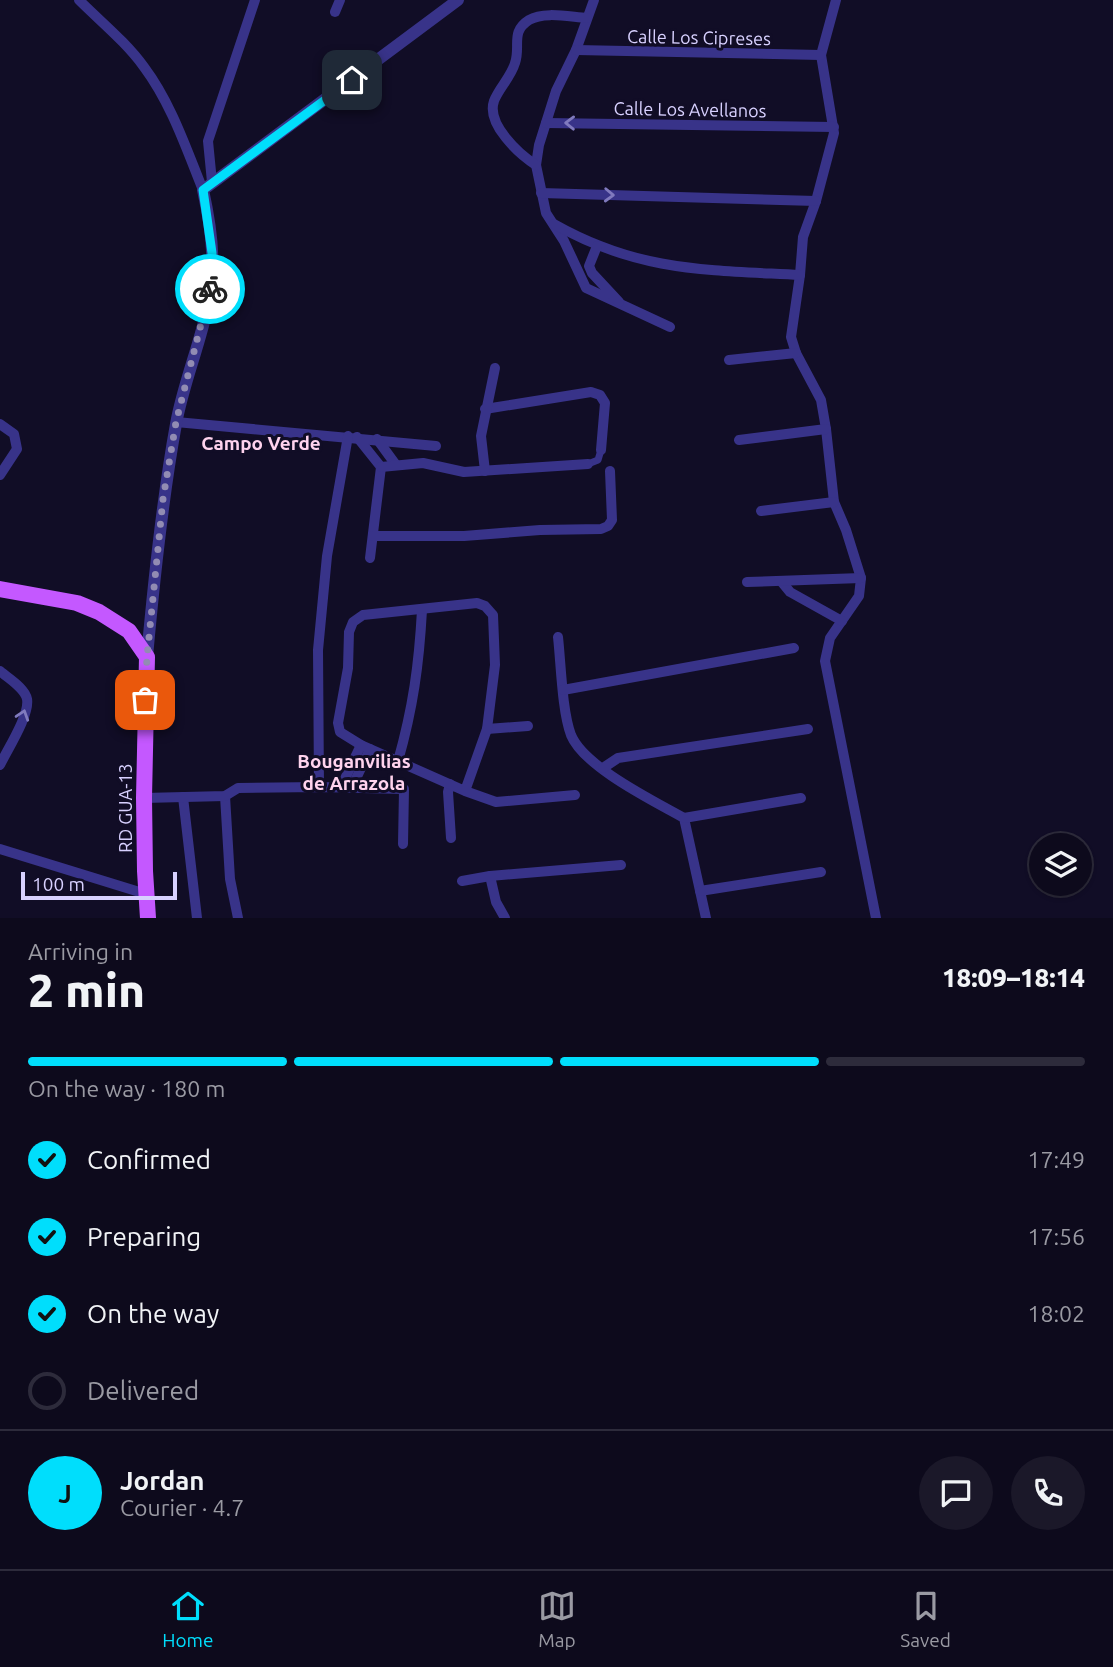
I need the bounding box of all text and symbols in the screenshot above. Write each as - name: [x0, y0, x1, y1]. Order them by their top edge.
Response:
- street label: Calle Los Cipreses: [627, 26, 771, 48]
- pin: [322, 50, 382, 110]
- icon: home: [333, 61, 371, 99]
- street label: Calle Los Avellanos: [613, 98, 767, 120]
- one-way arrow: [564, 115, 574, 131]
- one-way arrow: [604, 187, 615, 203]
- courier: [175, 254, 245, 324]
- icon: bike: [191, 270, 229, 308]
- district label: Campo Verde: [201, 432, 321, 454]
- pin: [115, 670, 175, 730]
- icon: bag: [126, 681, 164, 719]
- one-way arrow: [15, 709, 29, 721]
- district label: Bouganvilias de Arrazola: [297, 750, 411, 794]
- street label: RD GUA-13: [115, 763, 135, 853]
- map controls: [1029, 833, 1092, 896]
- button: layers: [1029, 833, 1092, 896]
- scale bar: [21, 869, 177, 901]
- text: 100 m: [32, 873, 85, 895]
- text: Arriving in: [28, 939, 133, 964]
- text: 18:09–18:14: [942, 963, 1085, 992]
- text: 2 min: [28, 964, 145, 1016]
- text: On the way · 180 m: [28, 1076, 225, 1101]
- icon: check: [28, 1141, 66, 1179]
- text: Confirmed: [87, 1145, 211, 1174]
- text: 17:49: [1027, 1147, 1085, 1172]
- icon: check: [28, 1218, 66, 1256]
- text: Preparing: [87, 1222, 201, 1251]
- text: 17:56: [1027, 1224, 1085, 1249]
- icon: check: [28, 1295, 66, 1333]
- text: On the way: [87, 1299, 219, 1328]
- text: 18:02: [1027, 1301, 1085, 1326]
- text: Delivered: [87, 1376, 199, 1405]
- button: chat: [919, 1456, 993, 1530]
- button: phone: [1011, 1456, 1085, 1530]
- text: Jordan: [120, 1466, 205, 1495]
- text: J: [58, 1479, 72, 1508]
- text: Courier · 4.7: [120, 1495, 244, 1520]
- tab: Home: [162, 1587, 213, 1651]
- tab: Map: [538, 1587, 576, 1651]
- tab: Saved: [900, 1587, 951, 1651]

